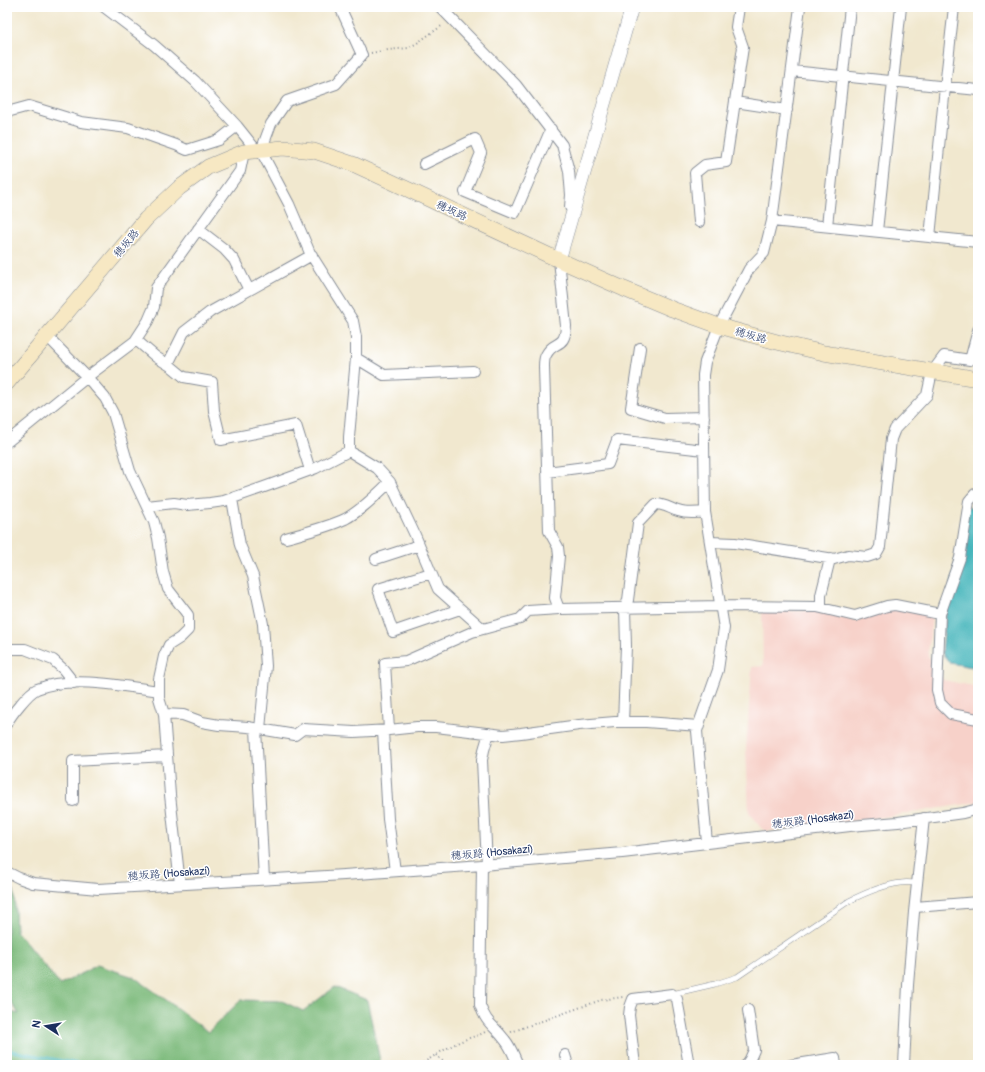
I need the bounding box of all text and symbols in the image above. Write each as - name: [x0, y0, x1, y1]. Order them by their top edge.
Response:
- street label: 穂坂路: [434, 198, 469, 223]
- street label: 穂坂路: [111, 227, 142, 260]
- street label: 穂坂路: [733, 325, 769, 346]
- street label: 穂坂路 (Hosakazi): [771, 808, 855, 831]
- street label: 穂坂路 (Hosakazi): [450, 842, 534, 863]
- street label: 穂坂路 (Hosakazi): [127, 864, 211, 883]
- north arrow: [26, 1006, 66, 1046]
- text: N: [30, 1018, 44, 1029]

